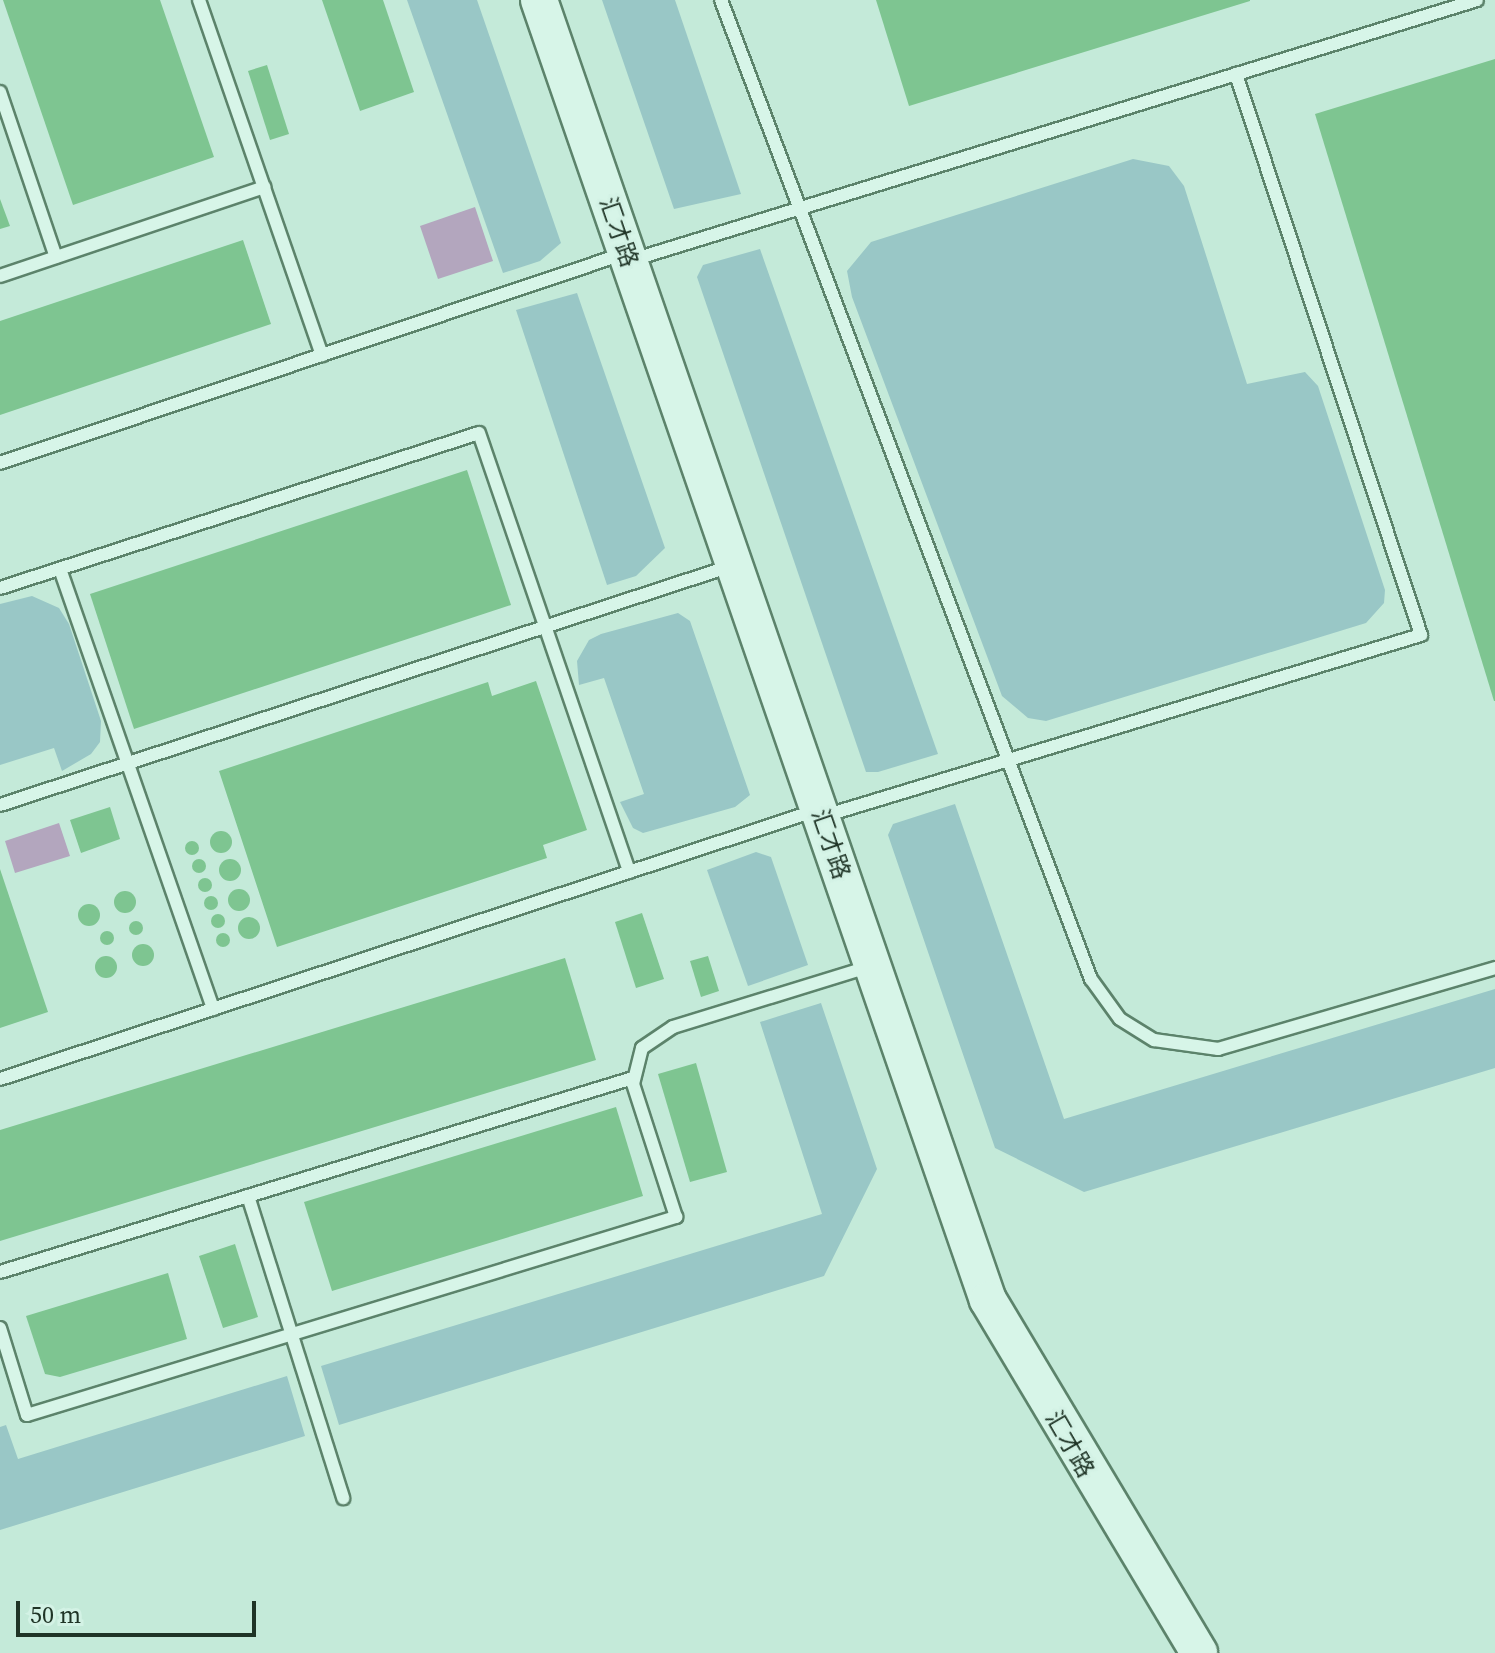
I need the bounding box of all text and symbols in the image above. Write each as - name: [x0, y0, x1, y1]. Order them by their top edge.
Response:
- street label: 汇才路: [594, 193, 644, 271]
- street label: 汇才路: [806, 805, 856, 883]
- street label: 汇才路: [1040, 1406, 1100, 1482]
- scale bar: [20, 1585, 260, 1635]
- text: 50 m: [30, 1598, 81, 1631]

